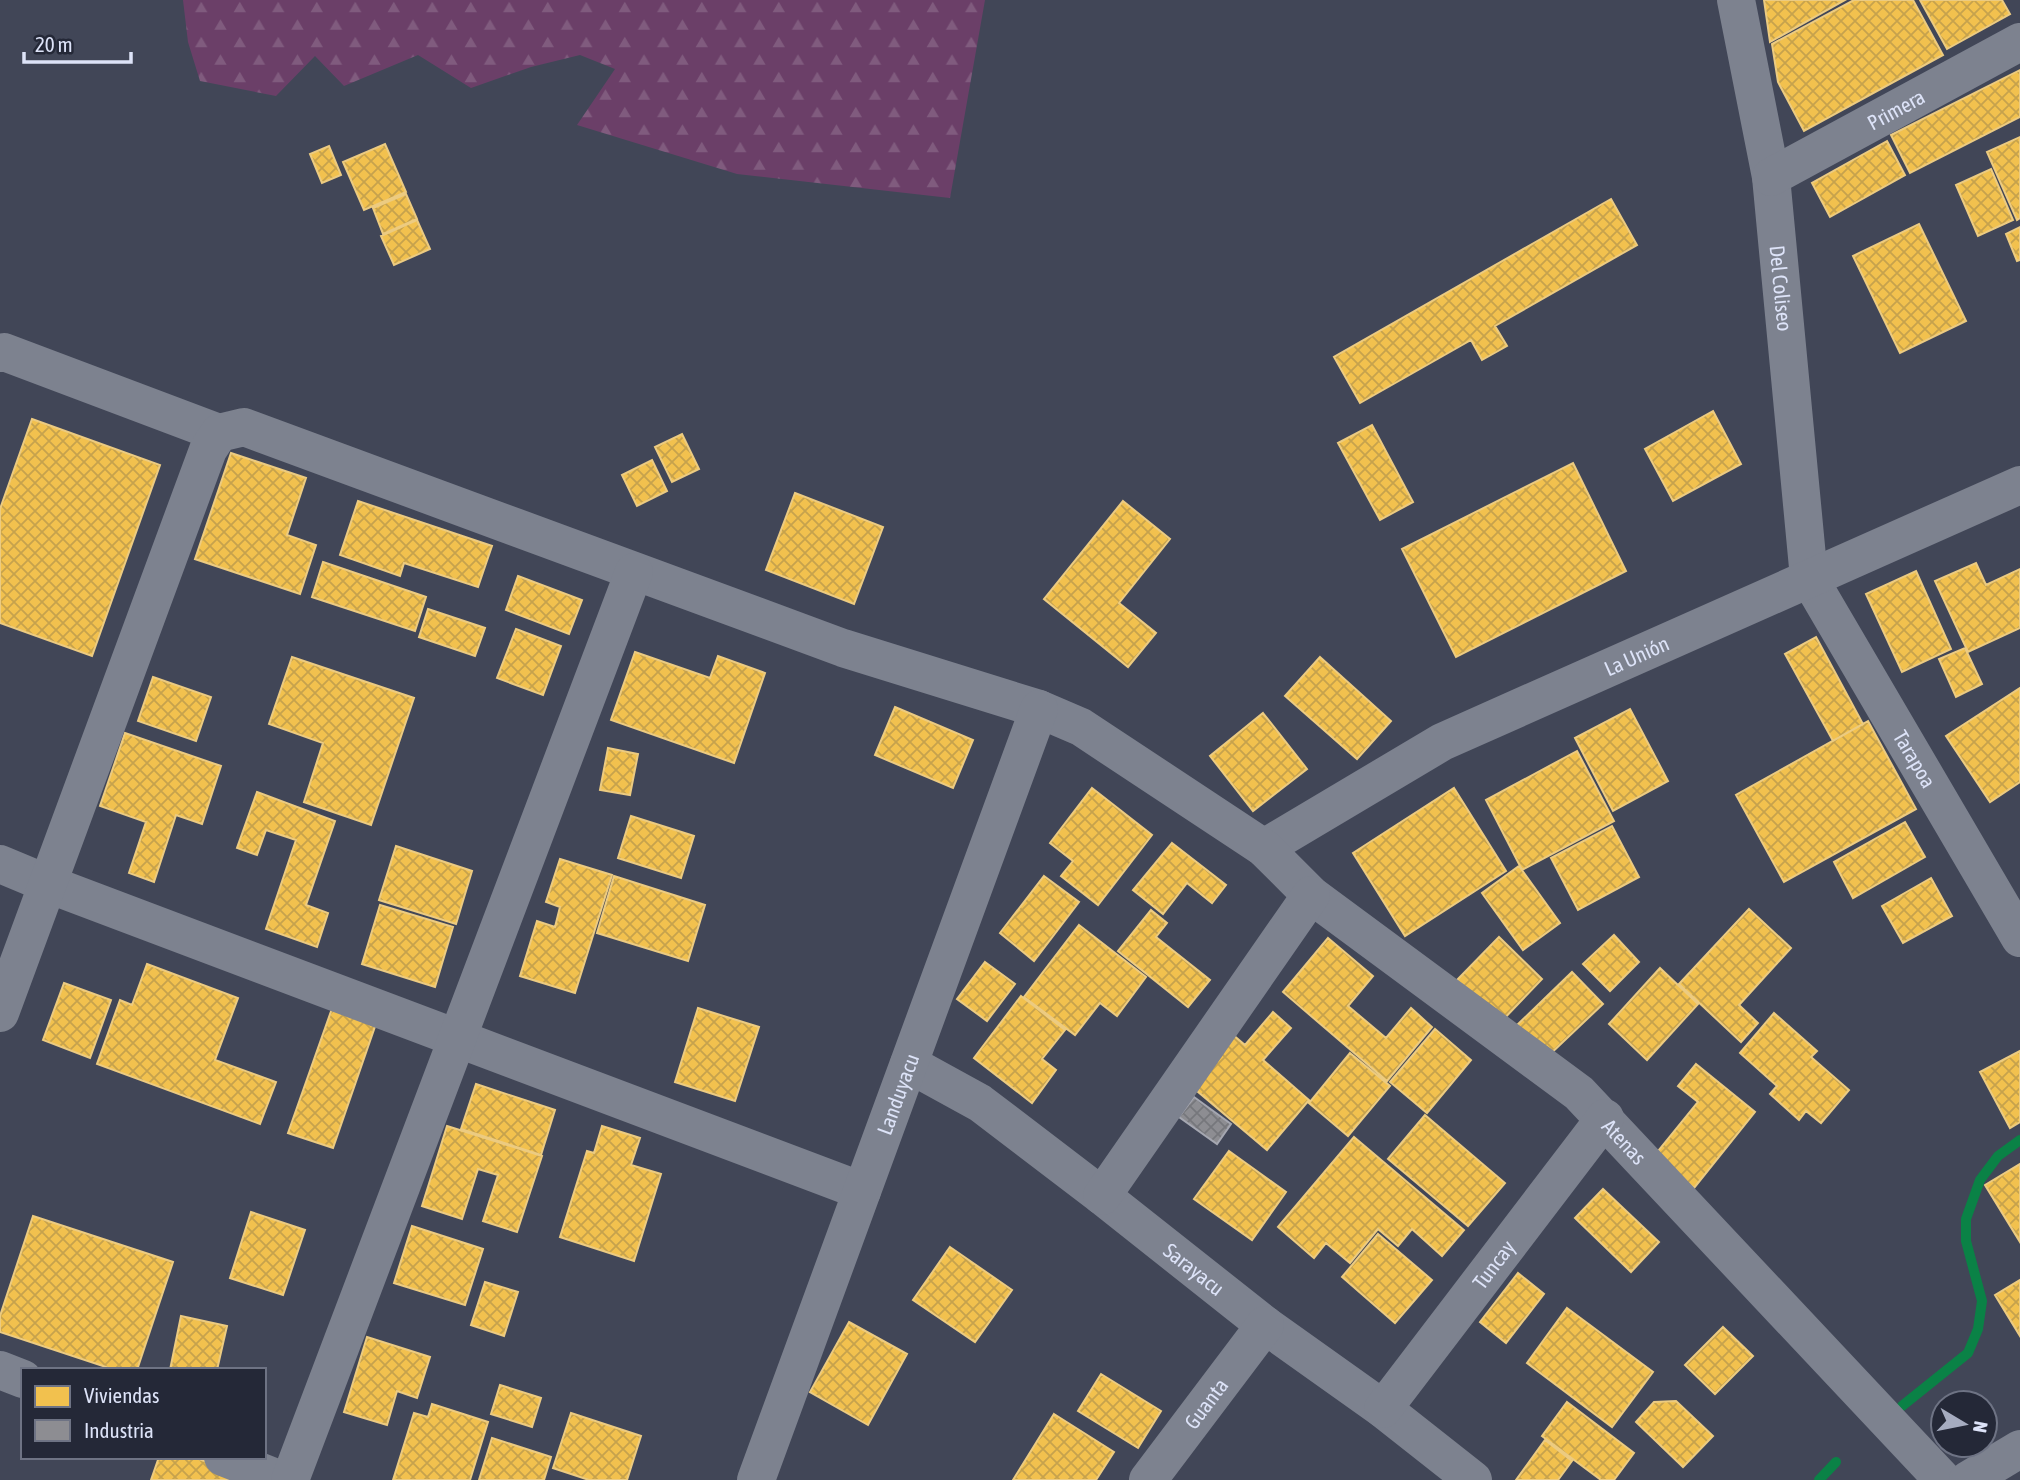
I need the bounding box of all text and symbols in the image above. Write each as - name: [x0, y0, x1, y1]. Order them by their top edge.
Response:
- scale bar: [24, 21, 131, 65]
- text: 20 m: [35, 32, 73, 56]
- street label: Primera: [1863, 84, 1929, 135]
- street label: Del Coliseo: [1766, 244, 1798, 332]
- street label: La Unión: [1600, 631, 1673, 680]
- street label: Tarapoa: [1889, 726, 1941, 792]
- street label: Landuyacu: [872, 1050, 923, 1138]
- street label: Atenas: [1598, 1114, 1651, 1169]
- street label: Tuncay: [1467, 1235, 1520, 1293]
- street label: Sarayacu: [1159, 1238, 1229, 1300]
- legend: [21, 1368, 266, 1459]
- street label: Guanta: [1179, 1373, 1233, 1433]
- text: Viviendas: [84, 1383, 159, 1407]
- north arrow: [1929, 1389, 1999, 1459]
- text: Industria: [84, 1418, 154, 1442]
- text: N: [1969, 1420, 1993, 1434]

